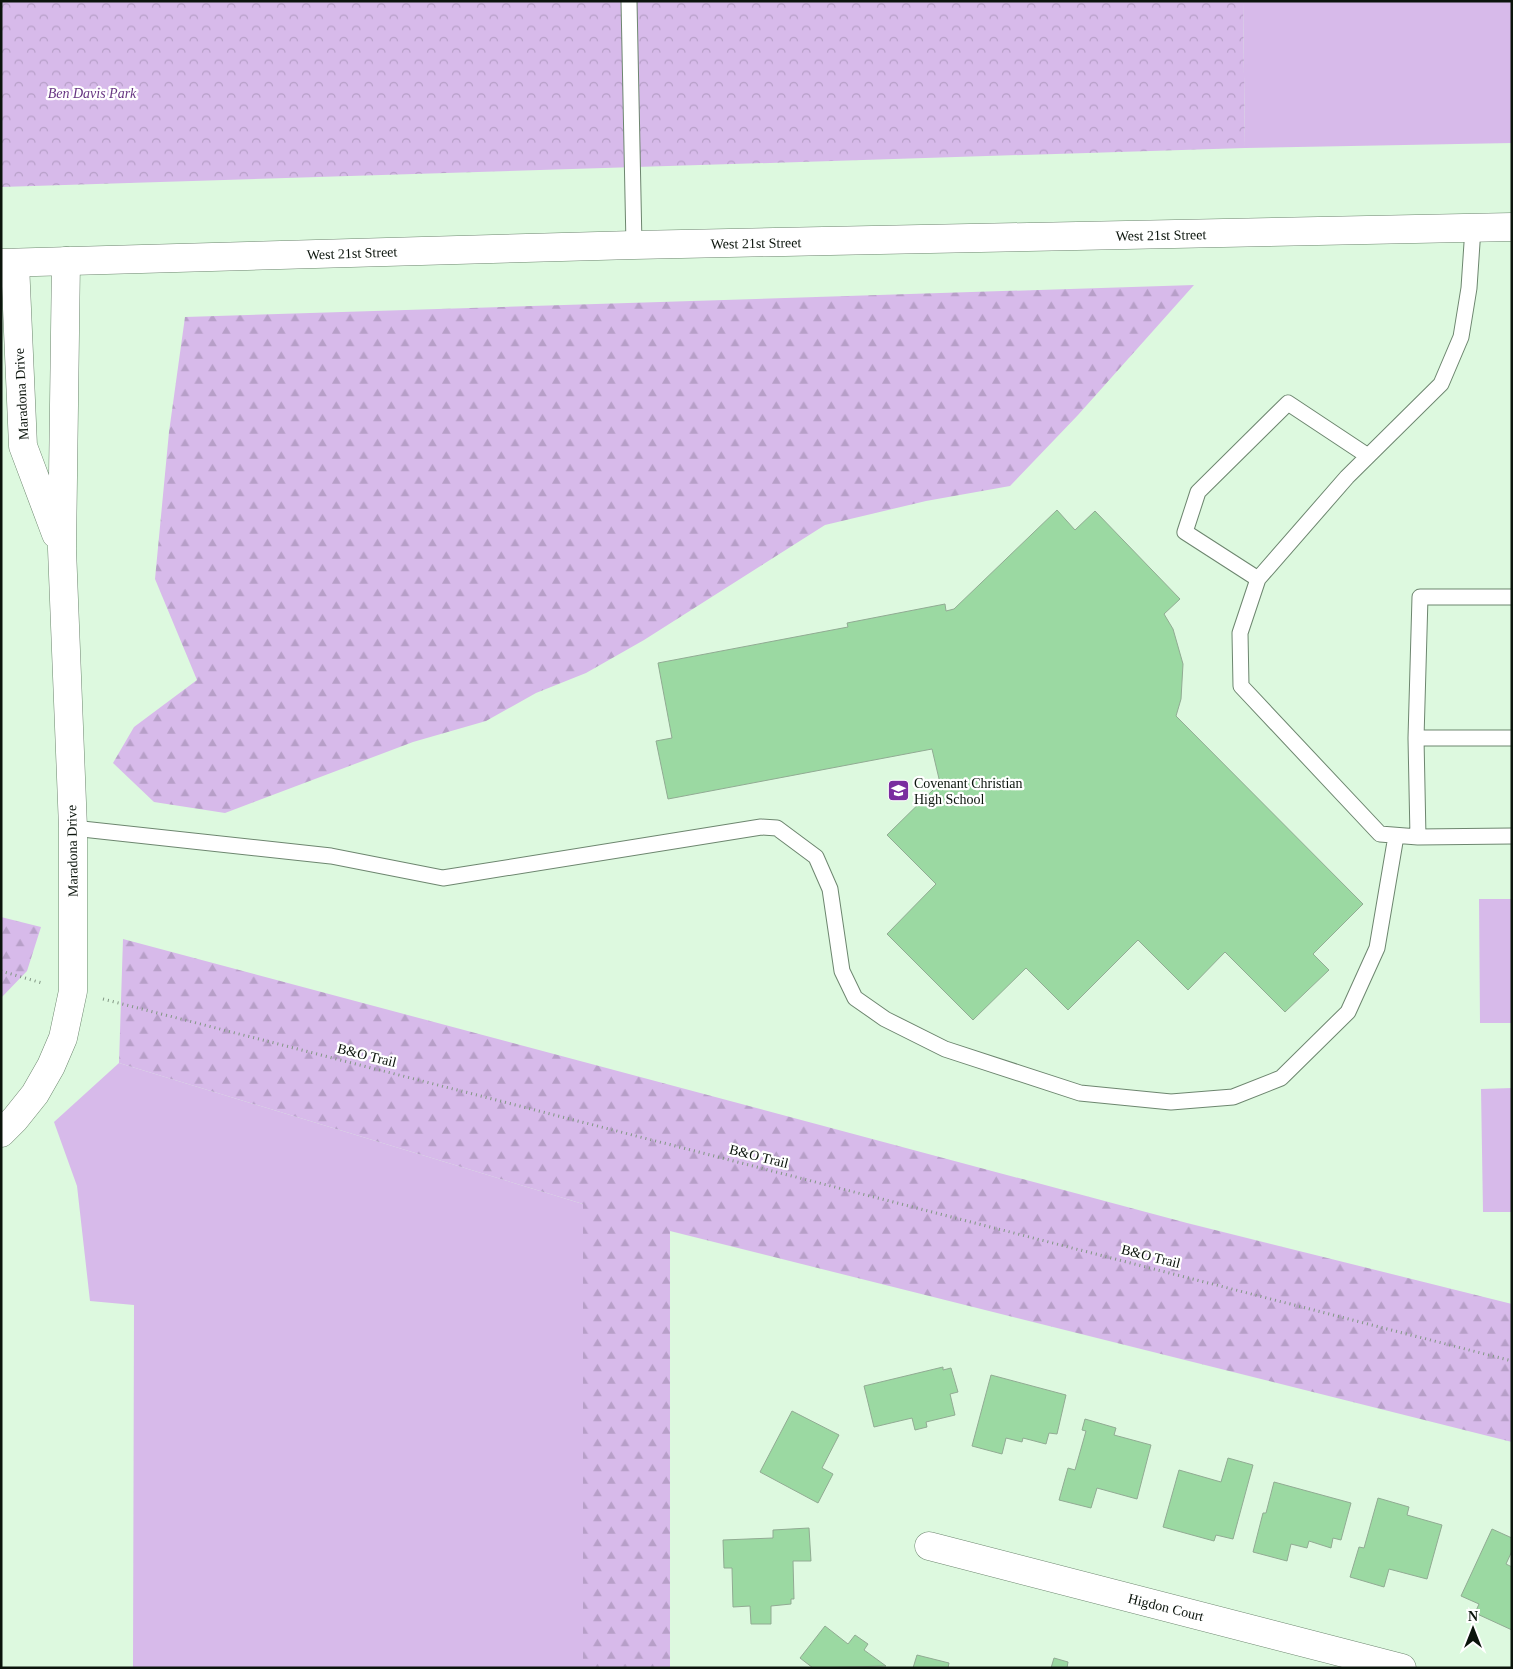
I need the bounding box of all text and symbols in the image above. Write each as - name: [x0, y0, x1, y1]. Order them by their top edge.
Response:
- park label: Ben Davis Park: [48, 86, 137, 101]
- street label: West 21st Street: [1116, 227, 1207, 244]
- street label: West 21st Street: [711, 235, 802, 252]
- street label: West 21st Street: [306, 244, 398, 263]
- street label: Maradona Drive: [12, 348, 31, 440]
- place label: Covenant Christian High School: [914, 776, 1023, 807]
- school or university icon: Covenant Christian High School: [886, 779, 910, 803]
- street label: Maradona Drive: [64, 805, 81, 897]
- street label: B&O Trail: [336, 1041, 398, 1070]
- street label: B&O Trail: [728, 1142, 790, 1171]
- street label: B&O Trail: [1120, 1242, 1182, 1271]
- street label: Higdon Court: [1127, 1591, 1205, 1624]
- north arrow: [1448, 1604, 1498, 1654]
- text: N: [1468, 1609, 1478, 1624]

